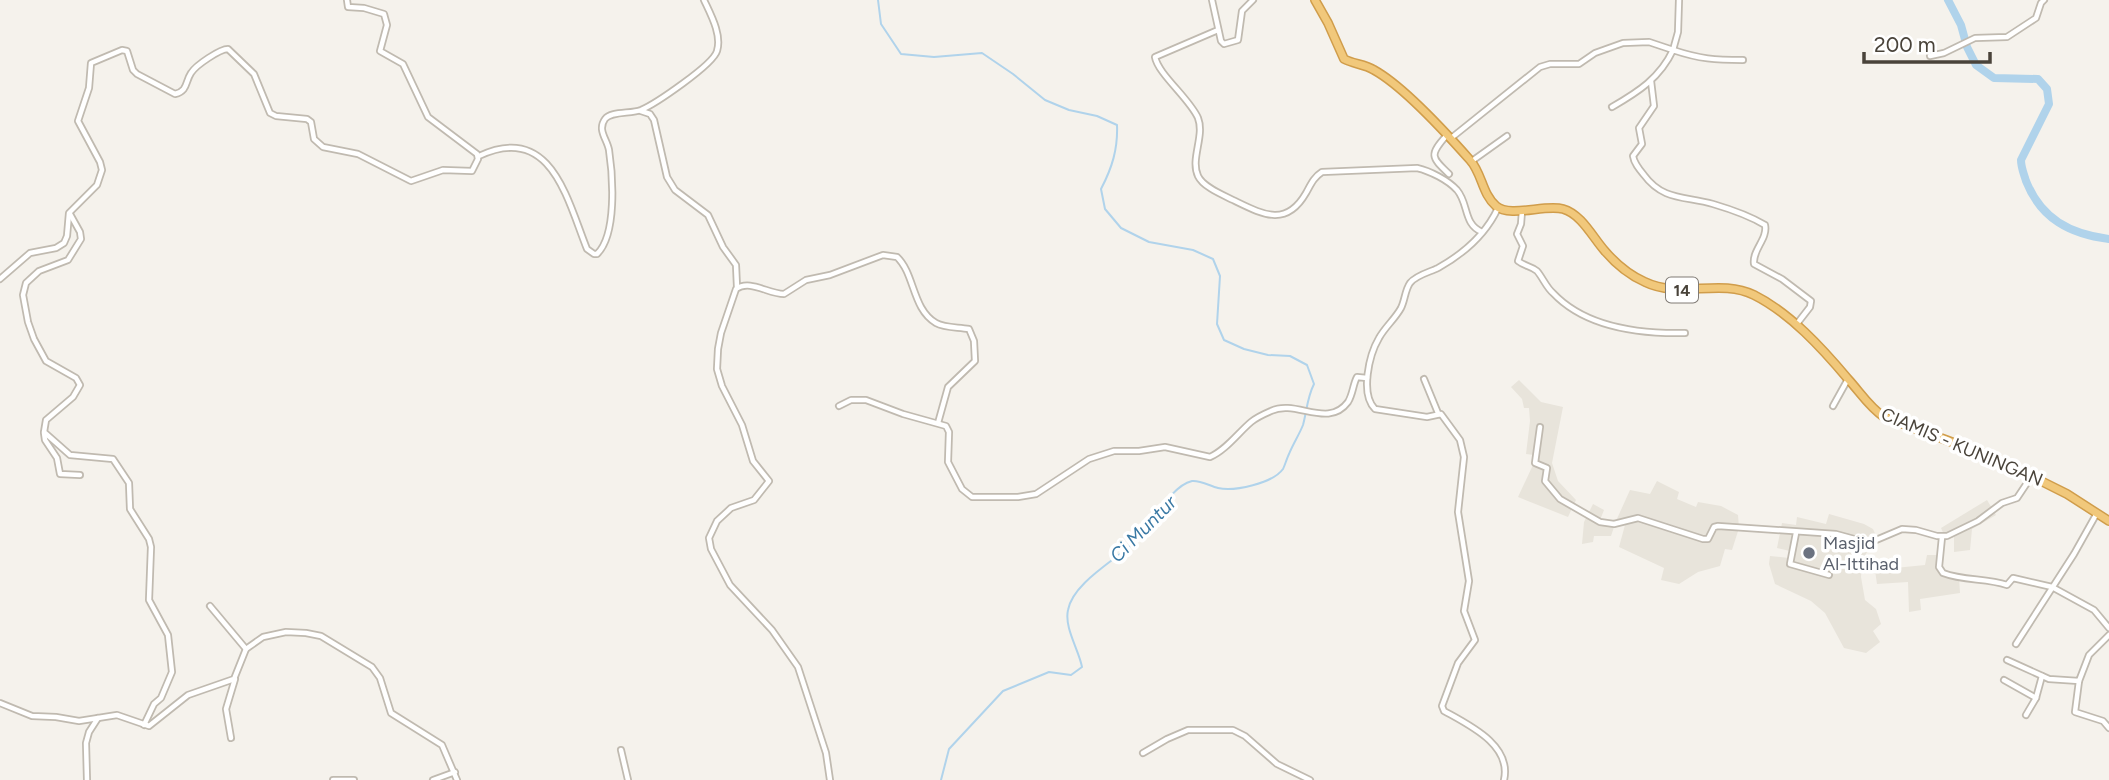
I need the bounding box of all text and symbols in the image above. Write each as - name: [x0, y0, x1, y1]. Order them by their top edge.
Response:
- scale bar: [1864, 21, 1990, 65]
- text: 200 m: [1874, 32, 1936, 57]
- road number: 14: [1666, 278, 1698, 302]
- street label: CIAMIS - KUNINGAN: [1878, 403, 2046, 491]
- water label: Ci Muntur: [1105, 491, 1181, 567]
- place label: Masjid Al-Ittihad: [1823, 532, 1899, 575]
- marker: Masjid Al-Ittihad: [1801, 545, 1817, 561]

